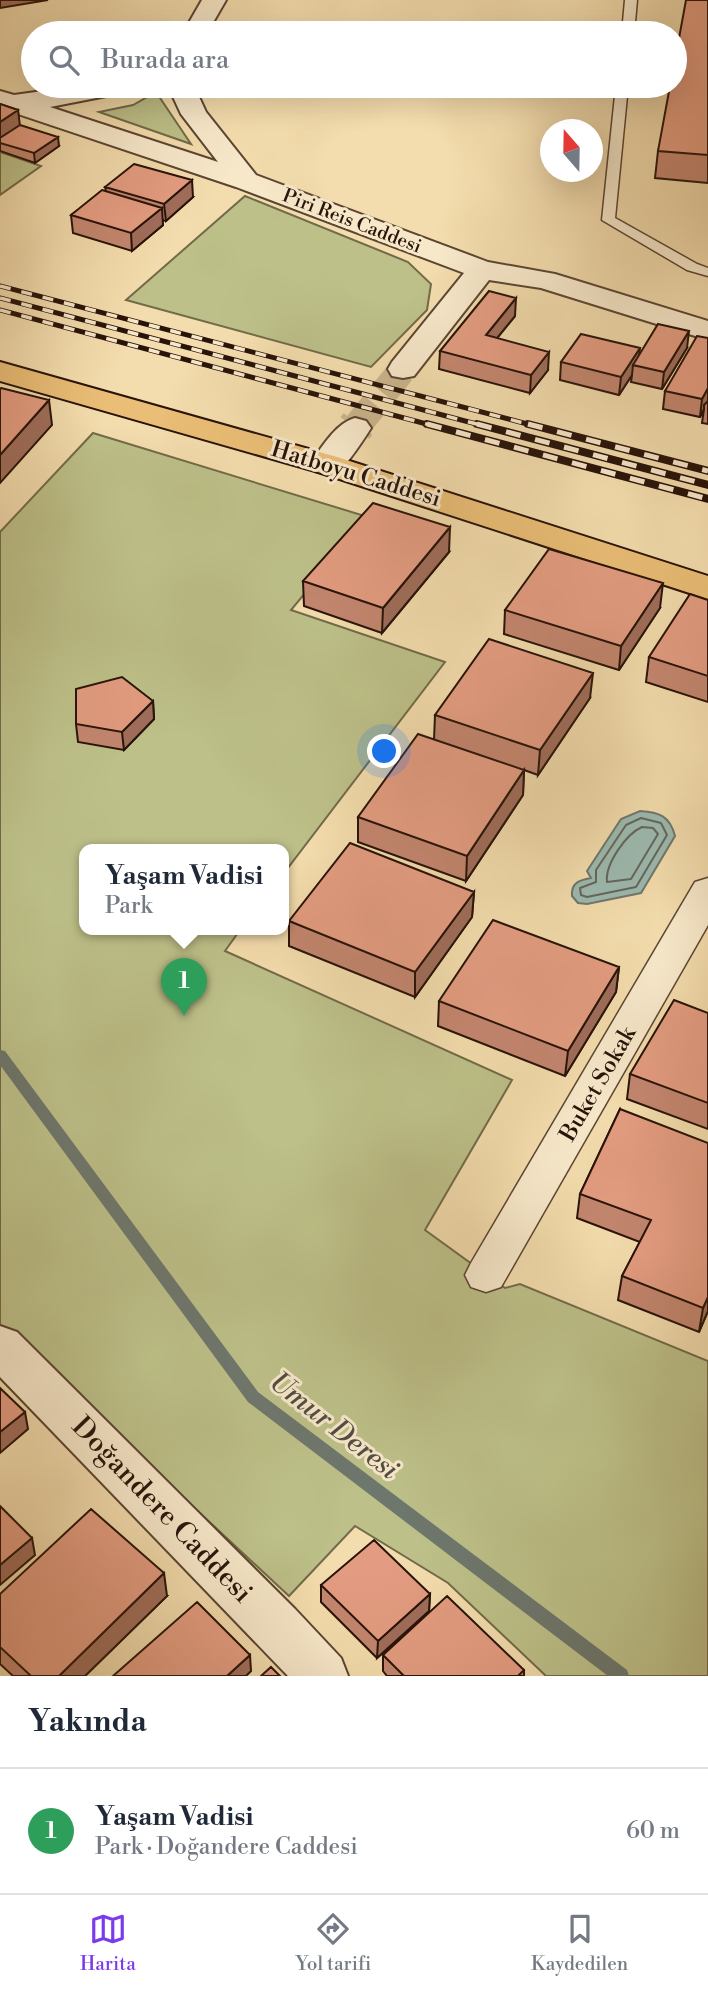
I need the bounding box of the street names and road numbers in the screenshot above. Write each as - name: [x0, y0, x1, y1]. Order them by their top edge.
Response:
- street label: Piri Reis Caddesi: [279, 183, 425, 259]
- street label: Hatboyu Caddesi: [268, 435, 444, 513]
- street label: Buket Sokak: [553, 1021, 643, 1147]
- street label: Doğandere Caddesi: [64, 1410, 260, 1610]

